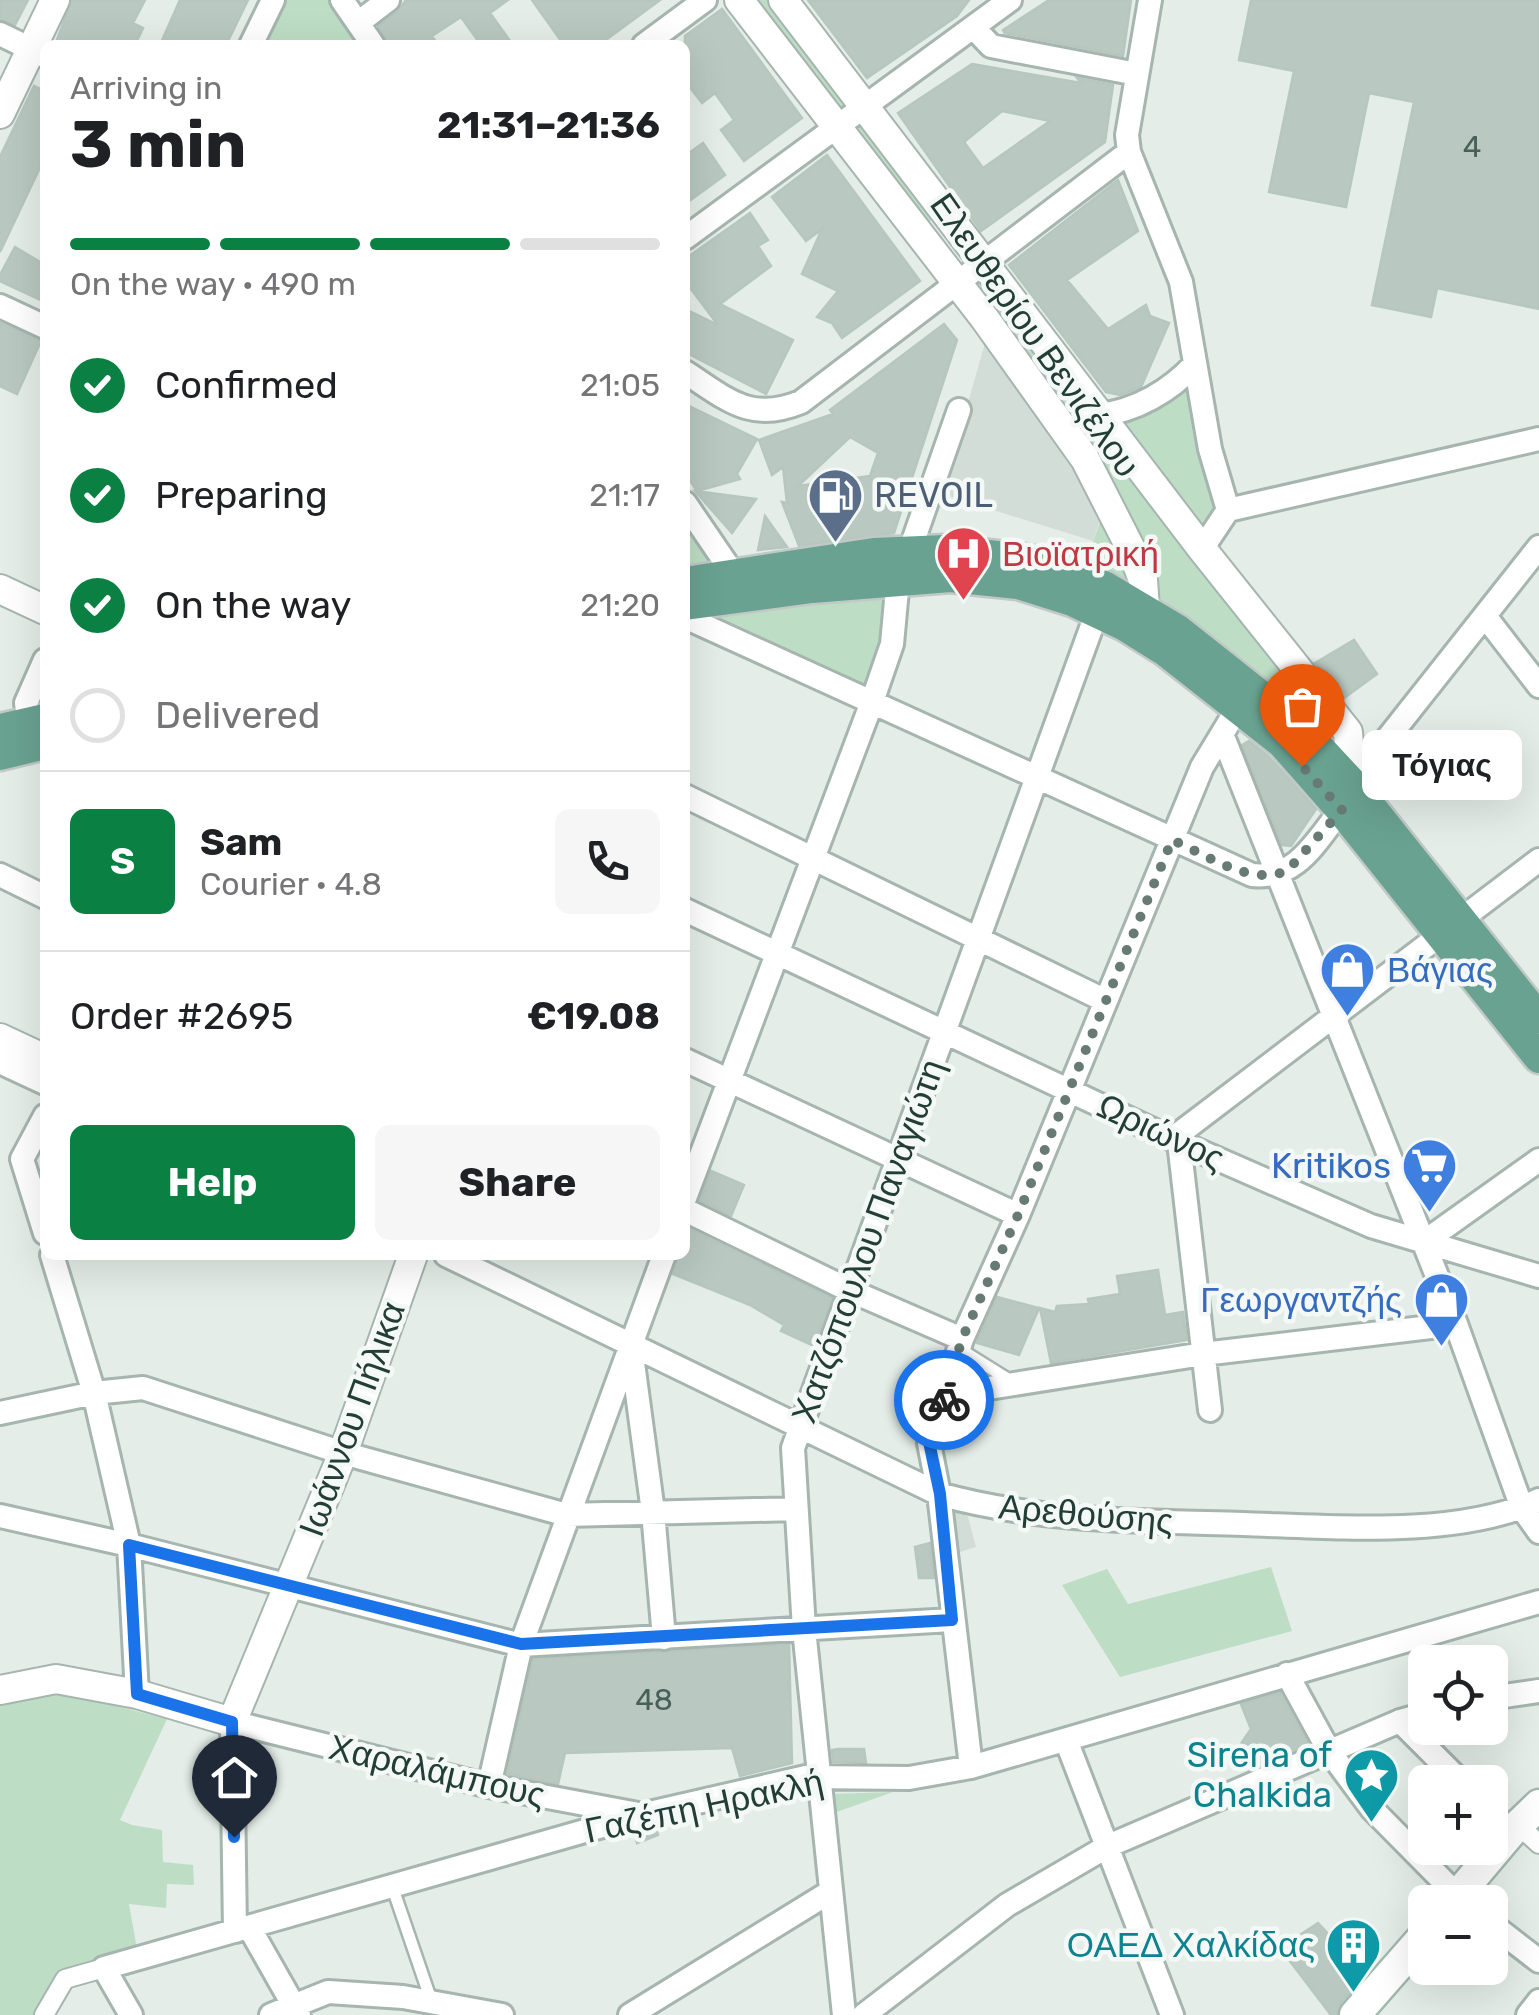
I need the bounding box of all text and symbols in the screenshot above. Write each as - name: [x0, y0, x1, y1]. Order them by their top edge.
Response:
- text: Arriving in: [70, 69, 222, 107]
- text: 21:31–21:36: [437, 102, 660, 148]
- text: 3 min: [70, 106, 247, 183]
- house number: 4: [1463, 129, 1481, 165]
- street label: Ελευθερίου Βενιζέλου: [921, 185, 1149, 485]
- text: On the way · 490 m: [70, 265, 356, 303]
- icon: check: [70, 358, 125, 413]
- text: Confirmed: [155, 362, 338, 408]
- text: 21:05: [580, 366, 660, 404]
- fuel station icon: REVOIL: [805, 465, 865, 544]
- icon: check: [70, 468, 125, 523]
- text: Preparing: [155, 472, 328, 518]
- place label: REVOIL: [874, 474, 993, 516]
- text: 21:17: [589, 476, 660, 514]
- hospital icon: Βιοϊατρική: [933, 524, 993, 603]
- place label: Βιοϊατρική: [1002, 533, 1159, 575]
- icon: check: [70, 578, 125, 633]
- text: On the way: [155, 582, 351, 628]
- text: 21:20: [580, 586, 660, 624]
- pin: [1260, 664, 1345, 767]
- icon: bag: [1275, 679, 1330, 734]
- text: Delivered: [155, 692, 320, 738]
- callout: Τόγιας: [1362, 731, 1522, 801]
- text: Τόγιας: [1392, 746, 1492, 784]
- button: phone: [555, 809, 660, 914]
- text: Sam: [200, 819, 282, 865]
- text: S: [110, 838, 135, 884]
- text: Courier · 4.8: [200, 865, 382, 903]
- shop icon: Βάγιας: [1318, 940, 1378, 1019]
- place label: Βάγιας: [1387, 949, 1493, 991]
- text: Order #2695: [70, 993, 293, 1039]
- text: €19.08: [527, 993, 660, 1039]
- street label: Χατζόπουλου Παναγιώτη: [783, 1053, 953, 1429]
- street label: Ωριώνος: [1091, 1084, 1231, 1180]
- button: Help: [70, 1125, 355, 1240]
- button: Share: [375, 1125, 660, 1240]
- supermarket icon: Kritikos: [1400, 1136, 1460, 1215]
- place label: Kritikos: [1271, 1145, 1391, 1187]
- shop icon: Γεωργαντζής: [1411, 1270, 1471, 1349]
- place label: Γεωργαντζής: [1200, 1279, 1402, 1321]
- street label: Ιωάννου Πήλικα: [290, 1296, 414, 1542]
- courier: [894, 1350, 994, 1450]
- icon: bike: [917, 1373, 972, 1428]
- street label: Αρεθούσης: [997, 1485, 1175, 1543]
- map controls: [1408, 1645, 1508, 1985]
- button: locate: [1408, 1645, 1508, 1745]
- house number: 48: [635, 1682, 673, 1718]
- street label: Χαραλάμπους: [325, 1726, 549, 1816]
- place label: Sirena of Chalkida: [1187, 1734, 1333, 1816]
- pin: [192, 1735, 277, 1838]
- place icon: Sirena of Chalkida: [1341, 1745, 1401, 1824]
- icon: home: [207, 1750, 262, 1805]
- street label: Γαζέπη Ηρακλή: [581, 1760, 827, 1852]
- button: +: [1408, 1765, 1508, 1865]
- button: −: [1408, 1885, 1508, 1985]
- building icon: ΟΑΕΔ Χαλκίδας: [1324, 1915, 1384, 1994]
- place label: ΟΑΕΔ Χαλκίδας: [1067, 1924, 1315, 1966]

